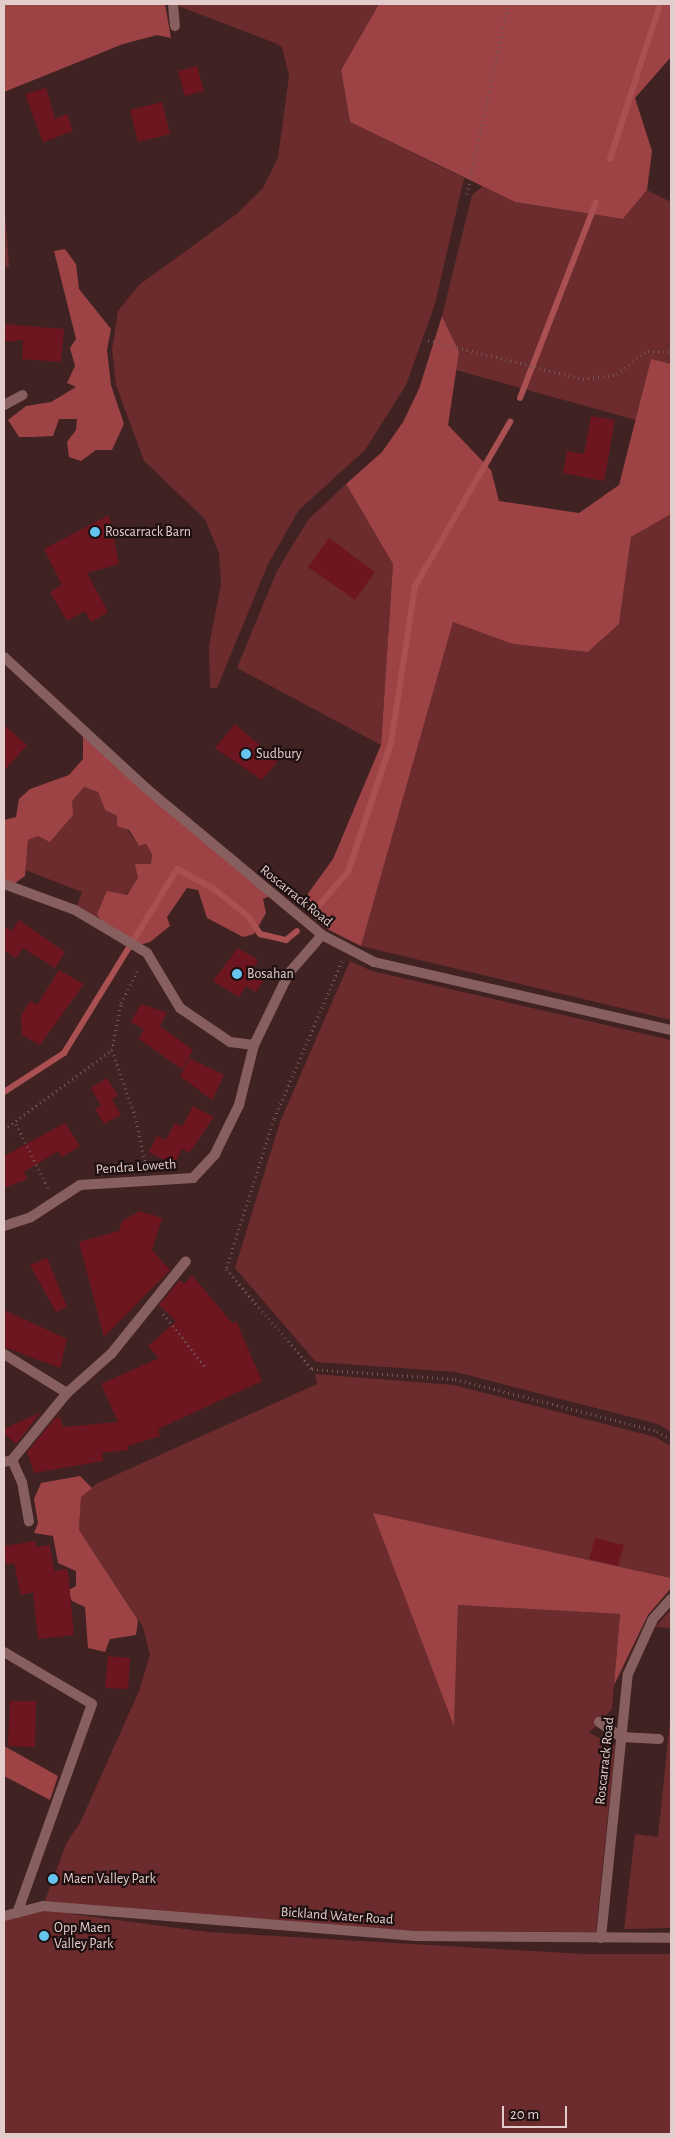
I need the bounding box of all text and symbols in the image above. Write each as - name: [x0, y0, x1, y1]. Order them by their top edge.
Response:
- place label: Roscarrack Barn: [105, 524, 191, 540]
- marker: Roscarrack Barn: [89, 526, 101, 538]
- place label: Sudbury: [256, 746, 302, 762]
- marker: Sudbury: [240, 748, 252, 760]
- street label: Roscarrack Road: [256, 862, 336, 930]
- place label: Bosahan: [247, 966, 294, 982]
- marker: Bosahan: [231, 968, 243, 980]
- street label: Pendra Loweth: [95, 1156, 177, 1178]
- street label: Roscarrack Road: [592, 1716, 618, 1806]
- place label: Maen Valley Park: [63, 1871, 156, 1887]
- marker: Maen Valley Park: [47, 1873, 59, 1885]
- street label: Bickland Water Road: [280, 1904, 394, 1928]
- place label: Opp Maen Valley Park: [54, 1920, 113, 1952]
- marker: Opp Maen Valley Park: [38, 1930, 50, 1942]
- scale bar: [505, 2096, 570, 2128]
- text: 20 m: [510, 2107, 539, 2122]

